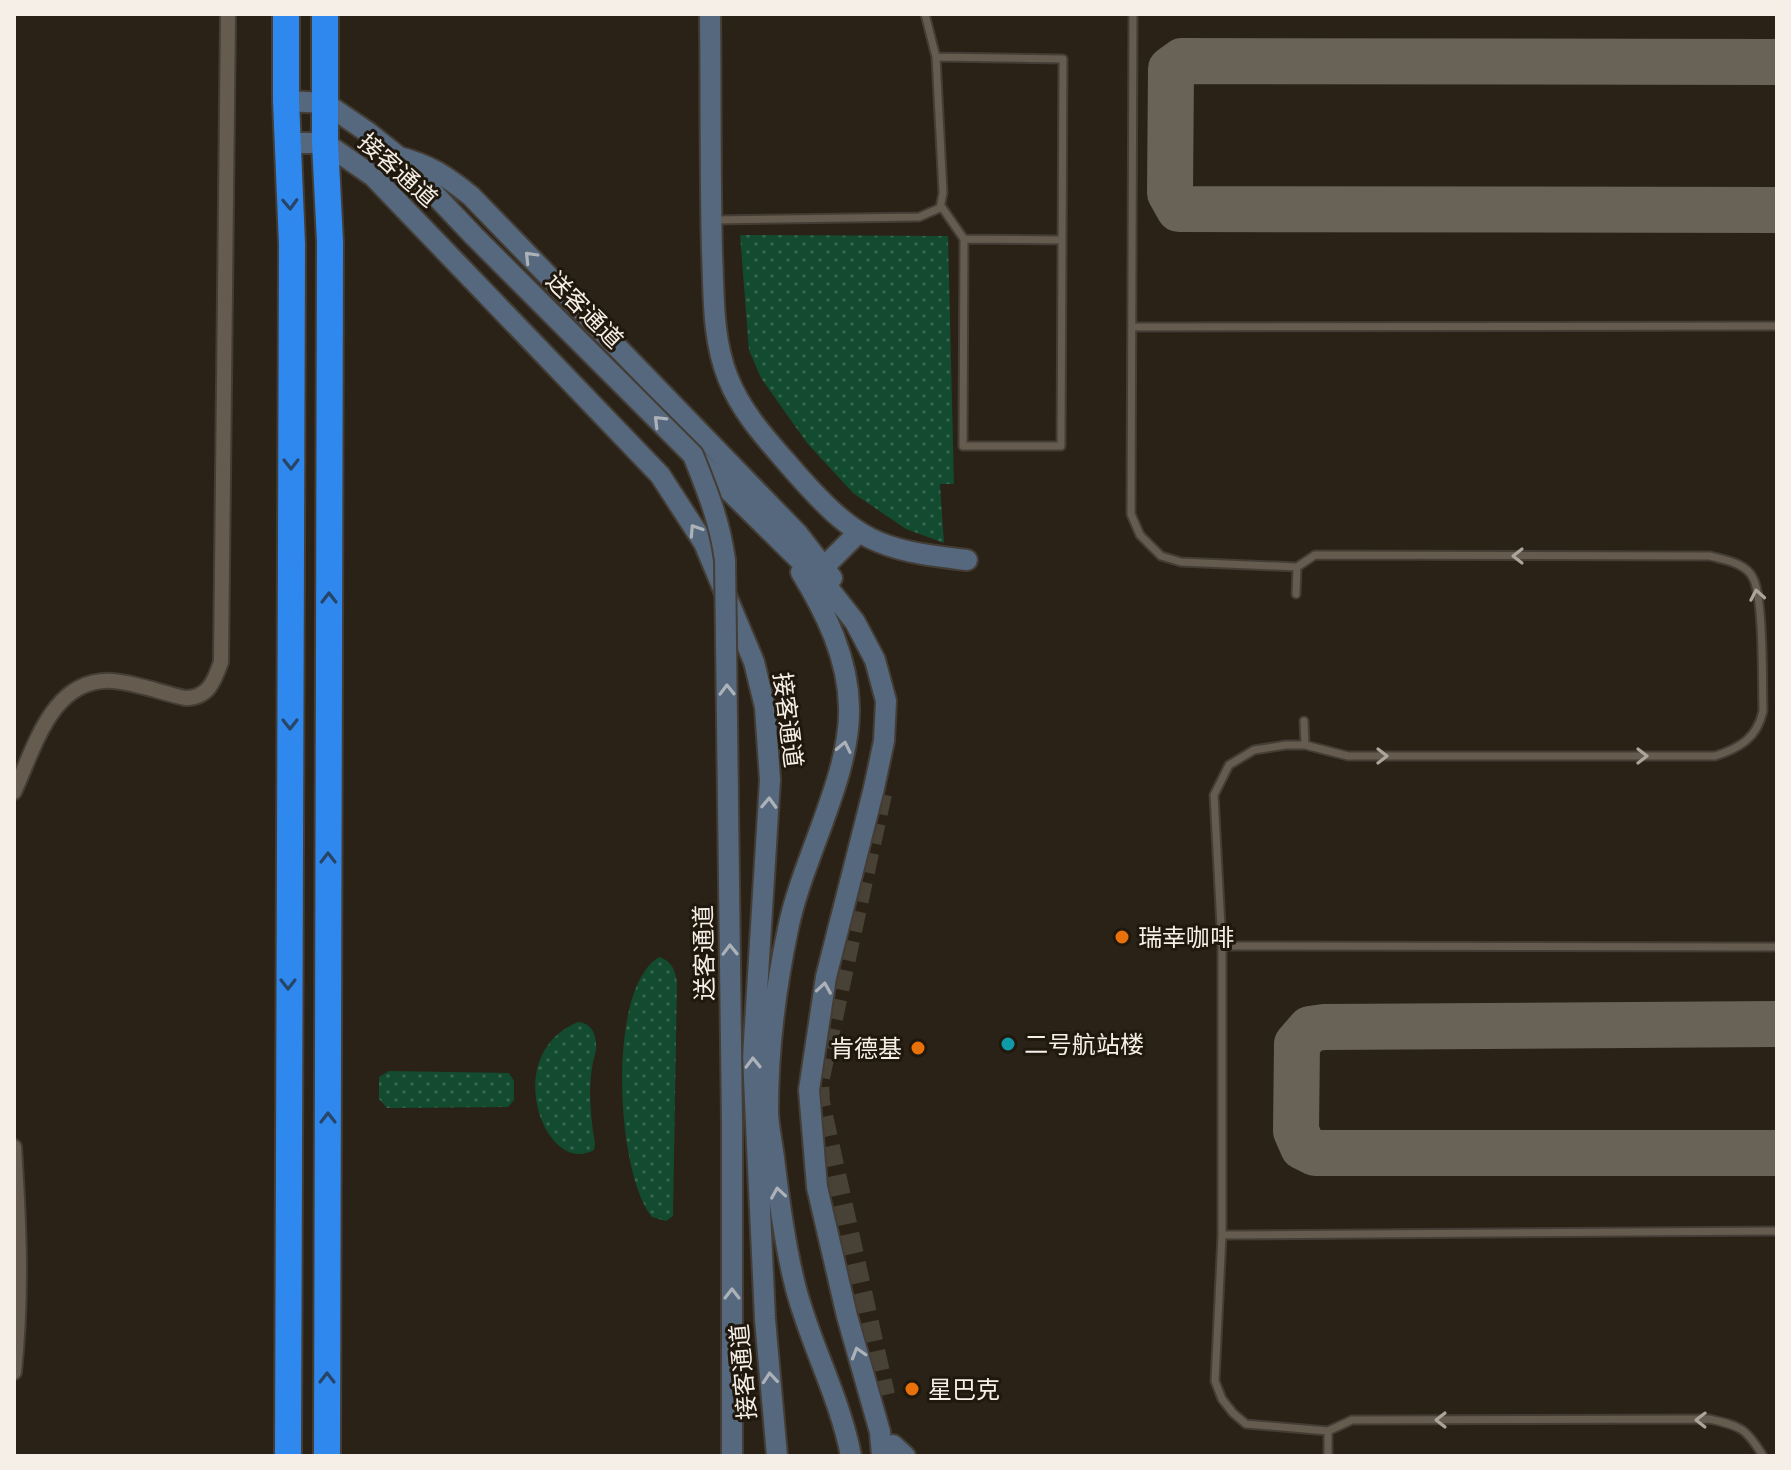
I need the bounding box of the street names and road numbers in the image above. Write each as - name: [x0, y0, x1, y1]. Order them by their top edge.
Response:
- street label: 接客通道: [353, 127, 443, 213]
- street label: 送客通道: [541, 266, 629, 354]
- street label: 接客通道: [768, 671, 808, 769]
- street label: 送客通道: [689, 905, 719, 1001]
- street label: 接客通道: [724, 1323, 762, 1421]

